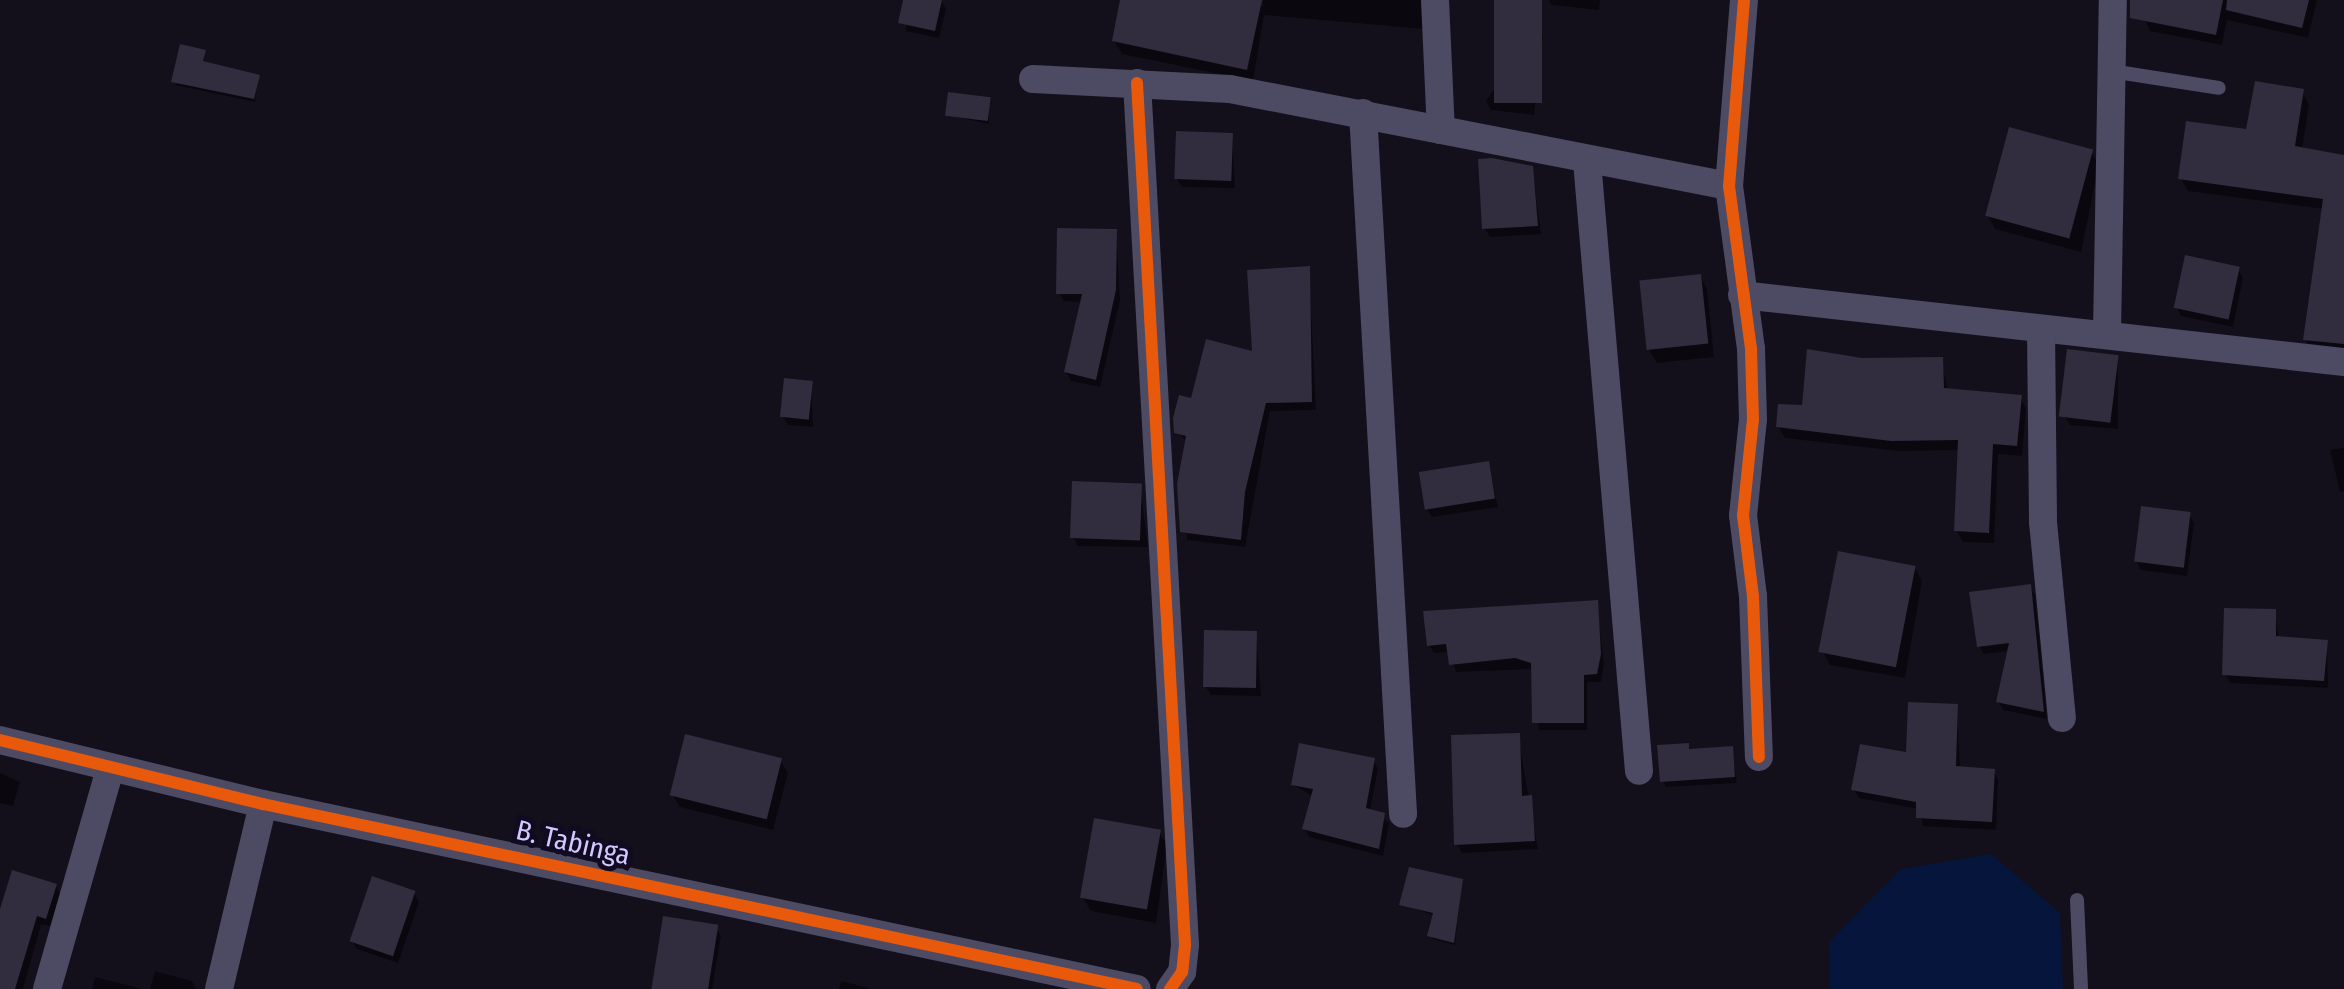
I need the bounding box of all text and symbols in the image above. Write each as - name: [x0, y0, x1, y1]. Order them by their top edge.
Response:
- street label: B. Tabinga: [513, 814, 633, 872]

